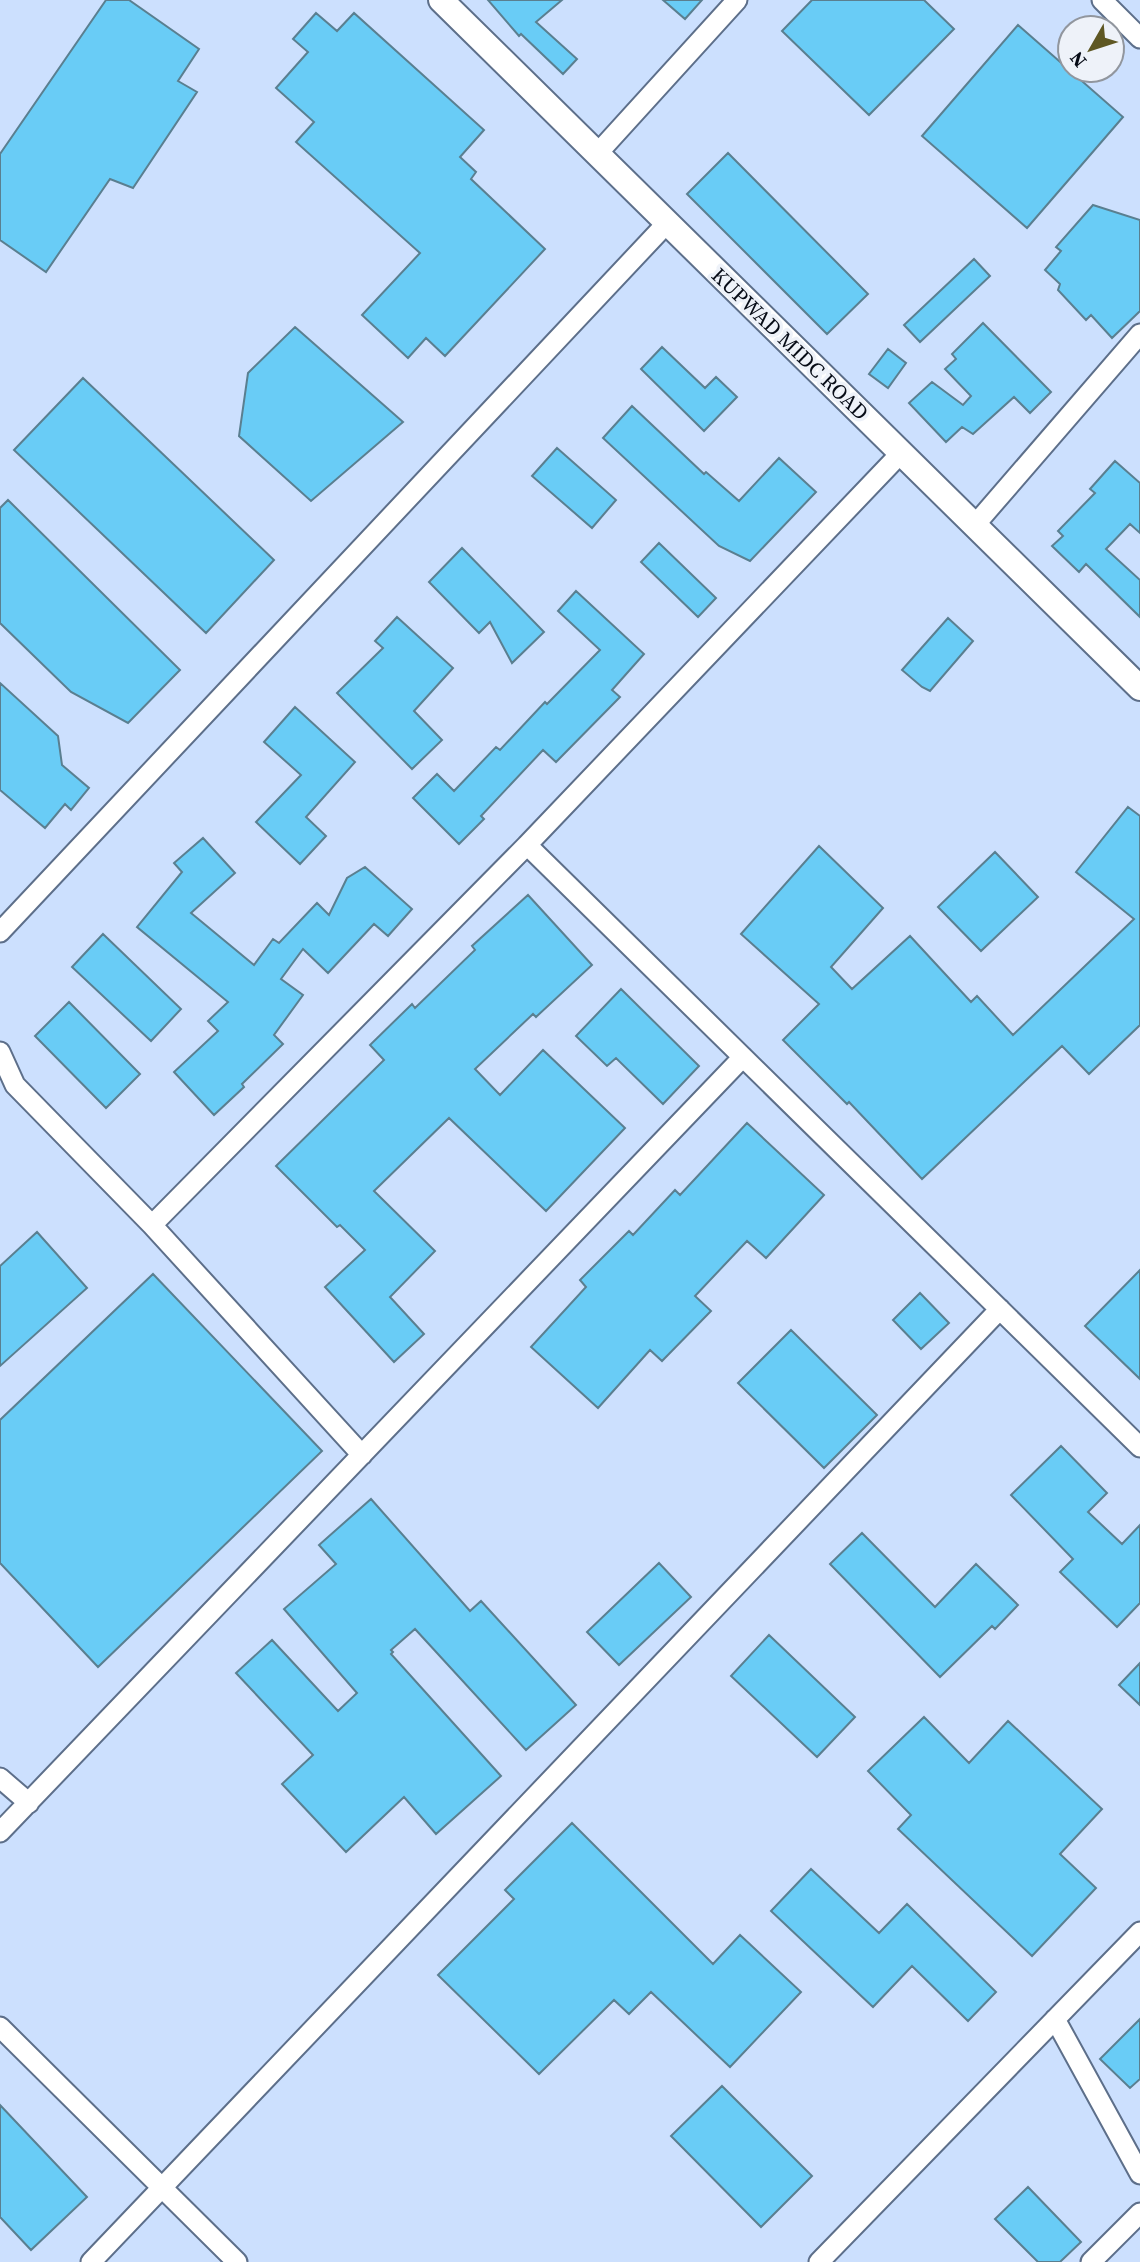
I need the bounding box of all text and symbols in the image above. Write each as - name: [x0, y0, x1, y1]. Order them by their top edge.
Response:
- north arrow: [1056, 14, 1126, 84]
- text: N: [1063, 46, 1092, 73]
- street label: KUPWAD MIDC ROAD: [705, 261, 875, 426]

